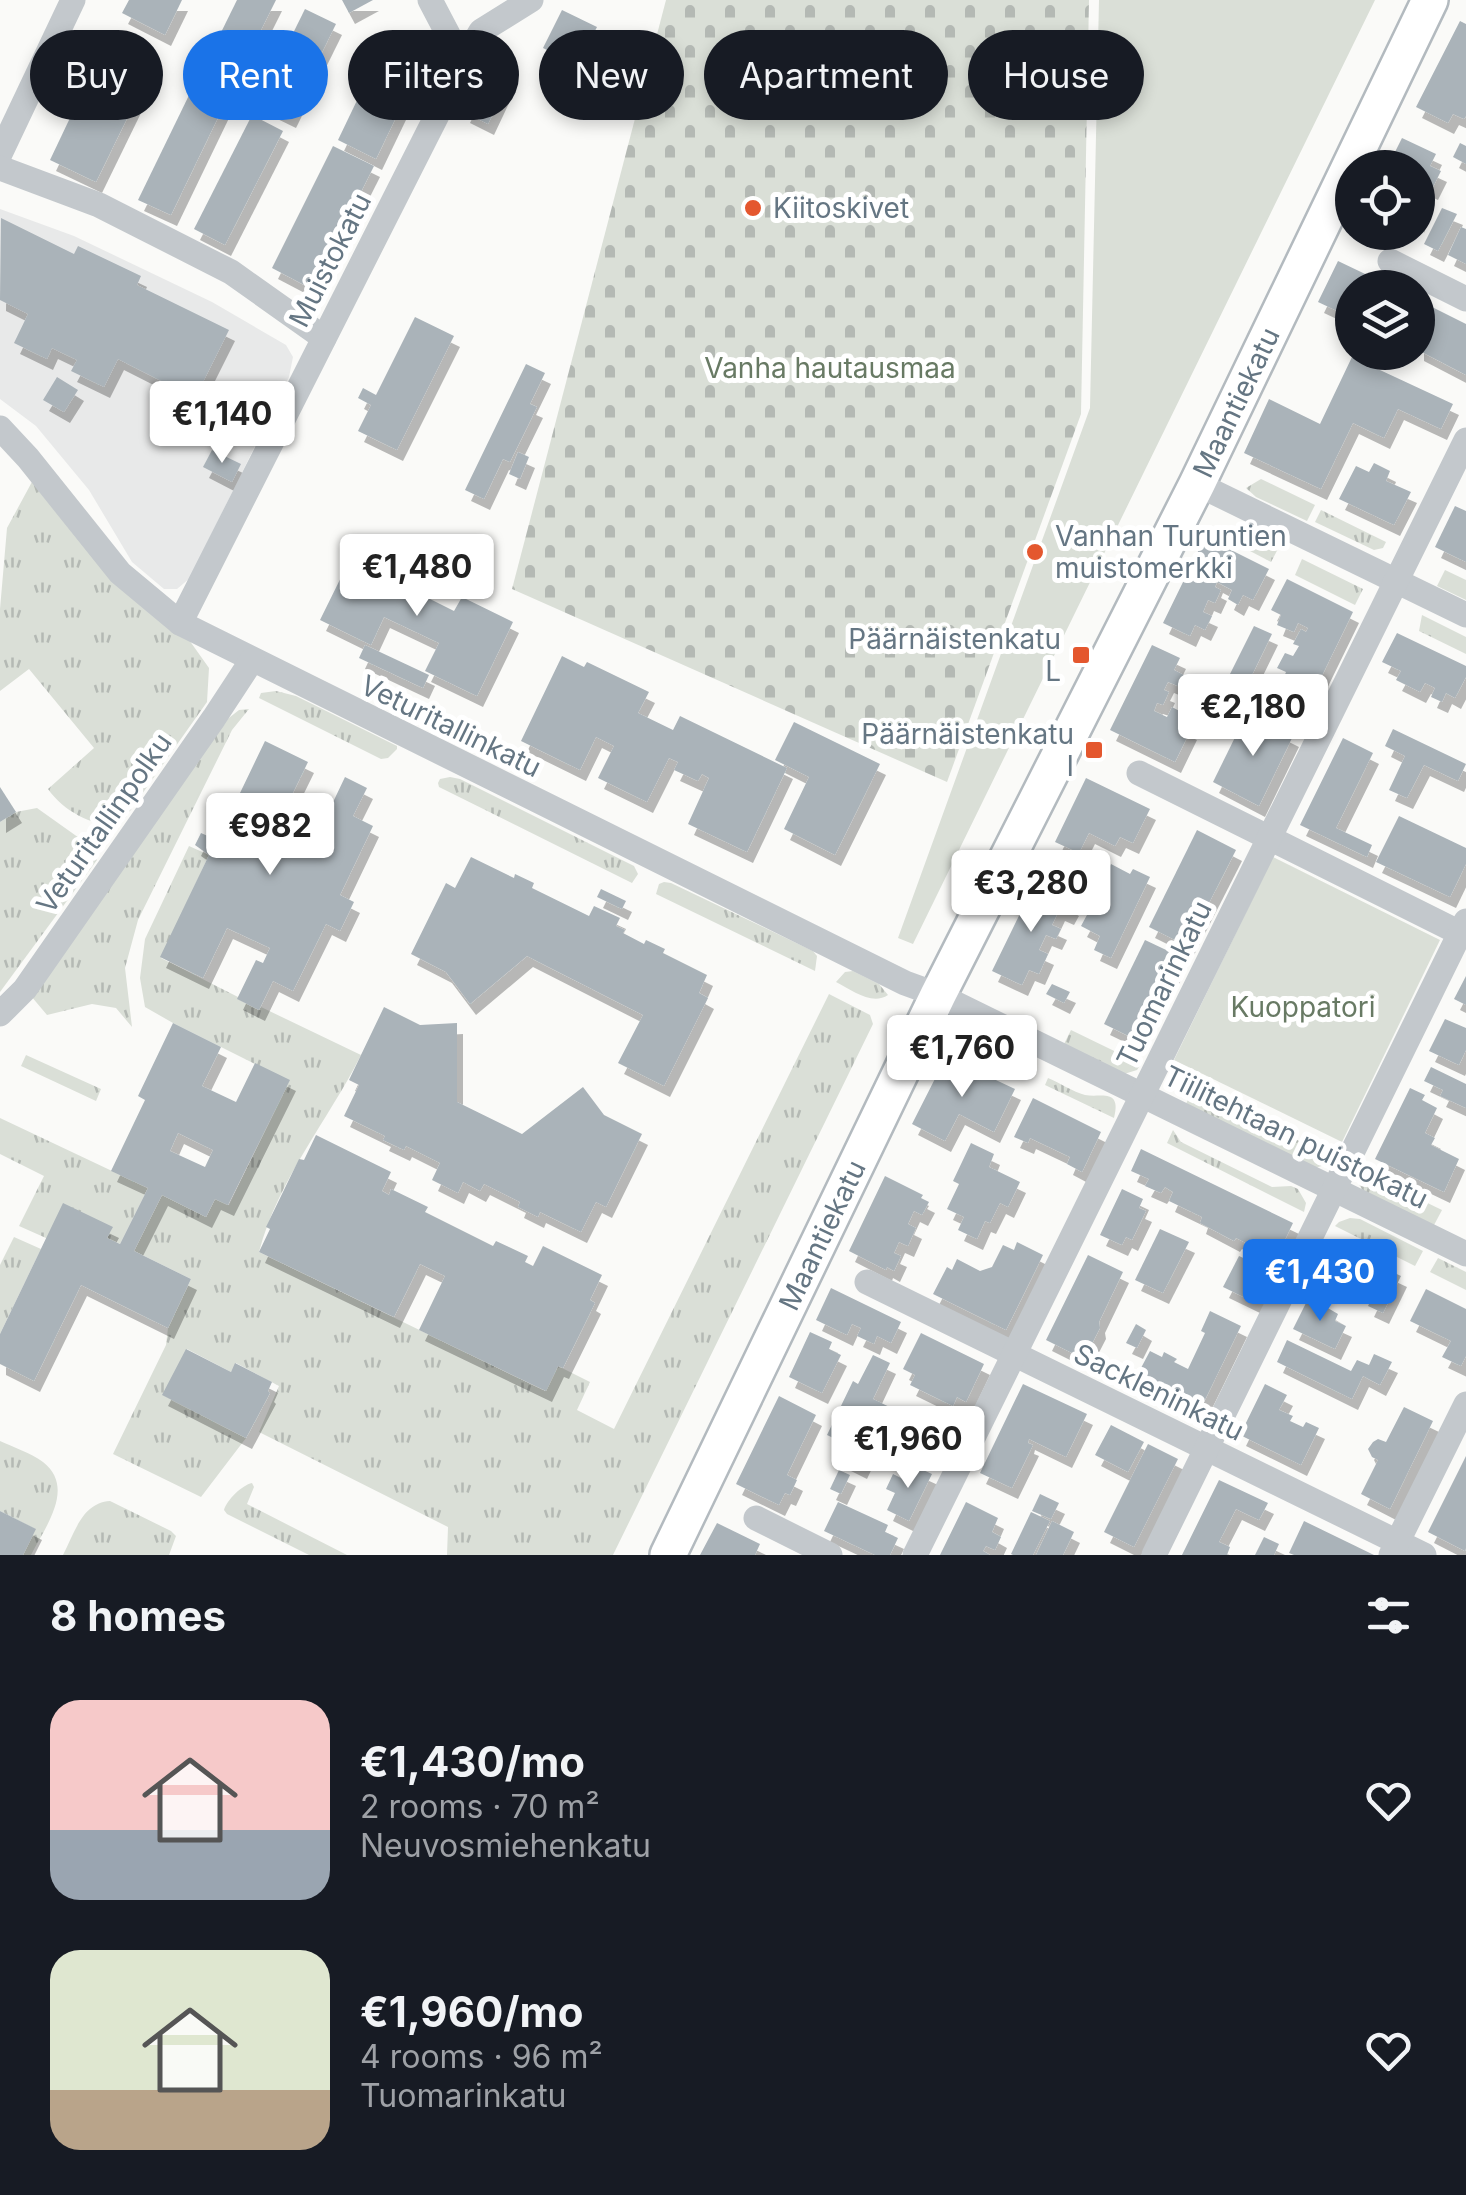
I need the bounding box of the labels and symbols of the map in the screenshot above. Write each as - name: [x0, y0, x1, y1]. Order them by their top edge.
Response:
- street label: Muistokatu: [282, 187, 378, 333]
- place label: Kiitoskivet: [773, 191, 909, 225]
- marker: Kiitoskivet: [742, 197, 764, 219]
- street label: Maantiekatu: [1186, 322, 1287, 483]
- park label: Vanha hautausmaa: [704, 351, 956, 385]
- pin: €1,140: [141, 381, 303, 466]
- place label: Vanhan Turuntien muistomerkki: [1055, 519, 1287, 585]
- pin: €1,480: [336, 534, 498, 619]
- marker: Vanhan Turuntien muistomerkki: [1024, 541, 1046, 563]
- place label: Päärnäistenkatu L: [848, 622, 1061, 688]
- marker: Päärnäistenkatu L: [1070, 644, 1092, 666]
- street label: Veturitallinkatu: [355, 668, 547, 784]
- pin: €2,180: [1172, 674, 1334, 759]
- place label: Päärnäistenkatu I: [861, 717, 1074, 783]
- street label: Veturitallinpolku: [29, 726, 179, 920]
- marker: Päärnäistenkatu I: [1083, 739, 1105, 761]
- pin: €982: [211, 793, 329, 878]
- pin: €3,280: [950, 850, 1112, 935]
- street label: Tuomarinkatu: [1109, 895, 1219, 1073]
- park label: Kuoppatori: [1231, 990, 1375, 1024]
- pin: €1,760: [881, 1015, 1043, 1100]
- street label: Tiilitehtaan puistokatu: [1158, 1058, 1434, 1216]
- street label: Maantiekatu: [772, 1155, 873, 1316]
- pin: €1,430: [1239, 1239, 1401, 1324]
- street label: Sackleninkatu: [1068, 1336, 1250, 1448]
- pin: €1,960: [827, 1406, 989, 1491]

